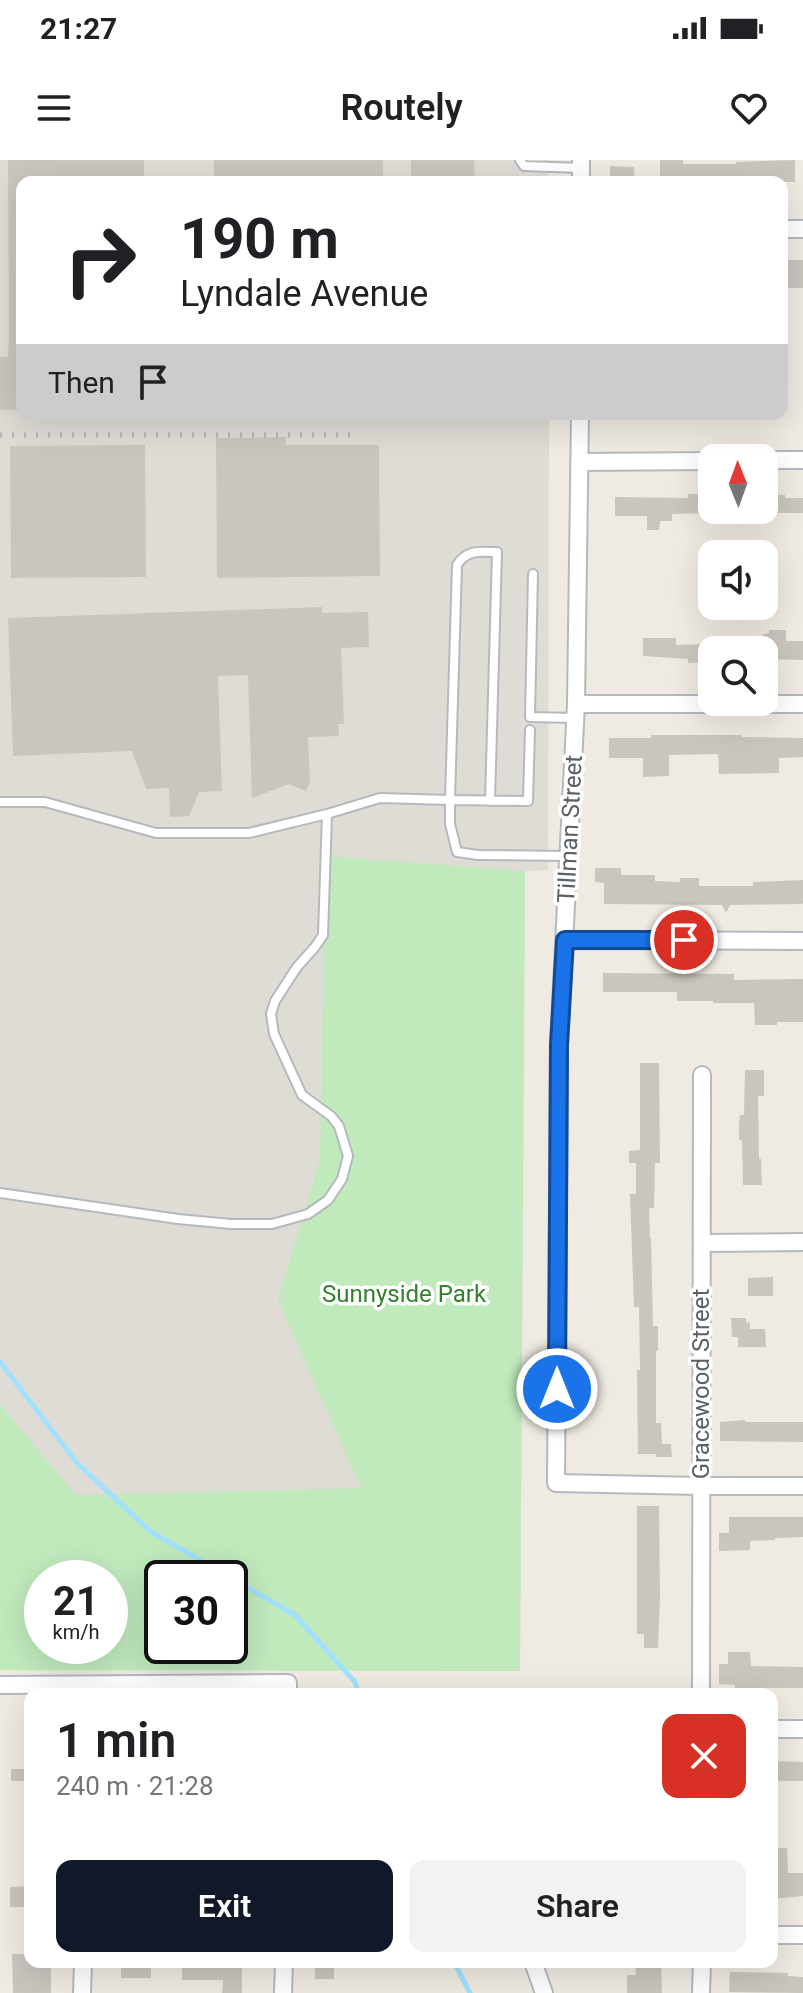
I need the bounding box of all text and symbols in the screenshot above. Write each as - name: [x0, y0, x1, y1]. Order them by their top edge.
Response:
- text: 21:27: [40, 11, 117, 46]
- icon: menu: [32, 86, 76, 130]
- icon: heart: [727, 86, 771, 130]
- text: Routely: [340, 87, 463, 129]
- text: 190 m: [180, 206, 339, 272]
- icon: right: [48, 208, 152, 312]
- text: Lyndale Avenue: [180, 273, 428, 315]
- icon: arrive: [131, 360, 175, 404]
- text: Then: [48, 365, 115, 400]
- north arrow: [698, 444, 778, 524]
- map controls: [698, 444, 778, 716]
- button: sound: [698, 540, 778, 620]
- button: search: [698, 636, 778, 716]
- street label: Tillman Street: [552, 754, 588, 904]
- pin: [650, 906, 718, 974]
- icon: arrive: [662, 918, 706, 962]
- park label: Sunnyside Park: [322, 1280, 487, 1308]
- street label: Gracewood Street: [687, 1289, 715, 1479]
- position arrow: [515, 1347, 599, 1431]
- speed limit sign: 30: [144, 1560, 248, 1664]
- text: 21: [53, 1578, 99, 1625]
- text: km/h: [53, 1620, 99, 1644]
- text: 1 min: [56, 1712, 176, 1769]
- button: close: [662, 1714, 746, 1798]
- text: 240 m · 21:28: [56, 1771, 214, 1801]
- button: Exit: [56, 1860, 393, 1952]
- button: Share: [409, 1860, 746, 1952]

